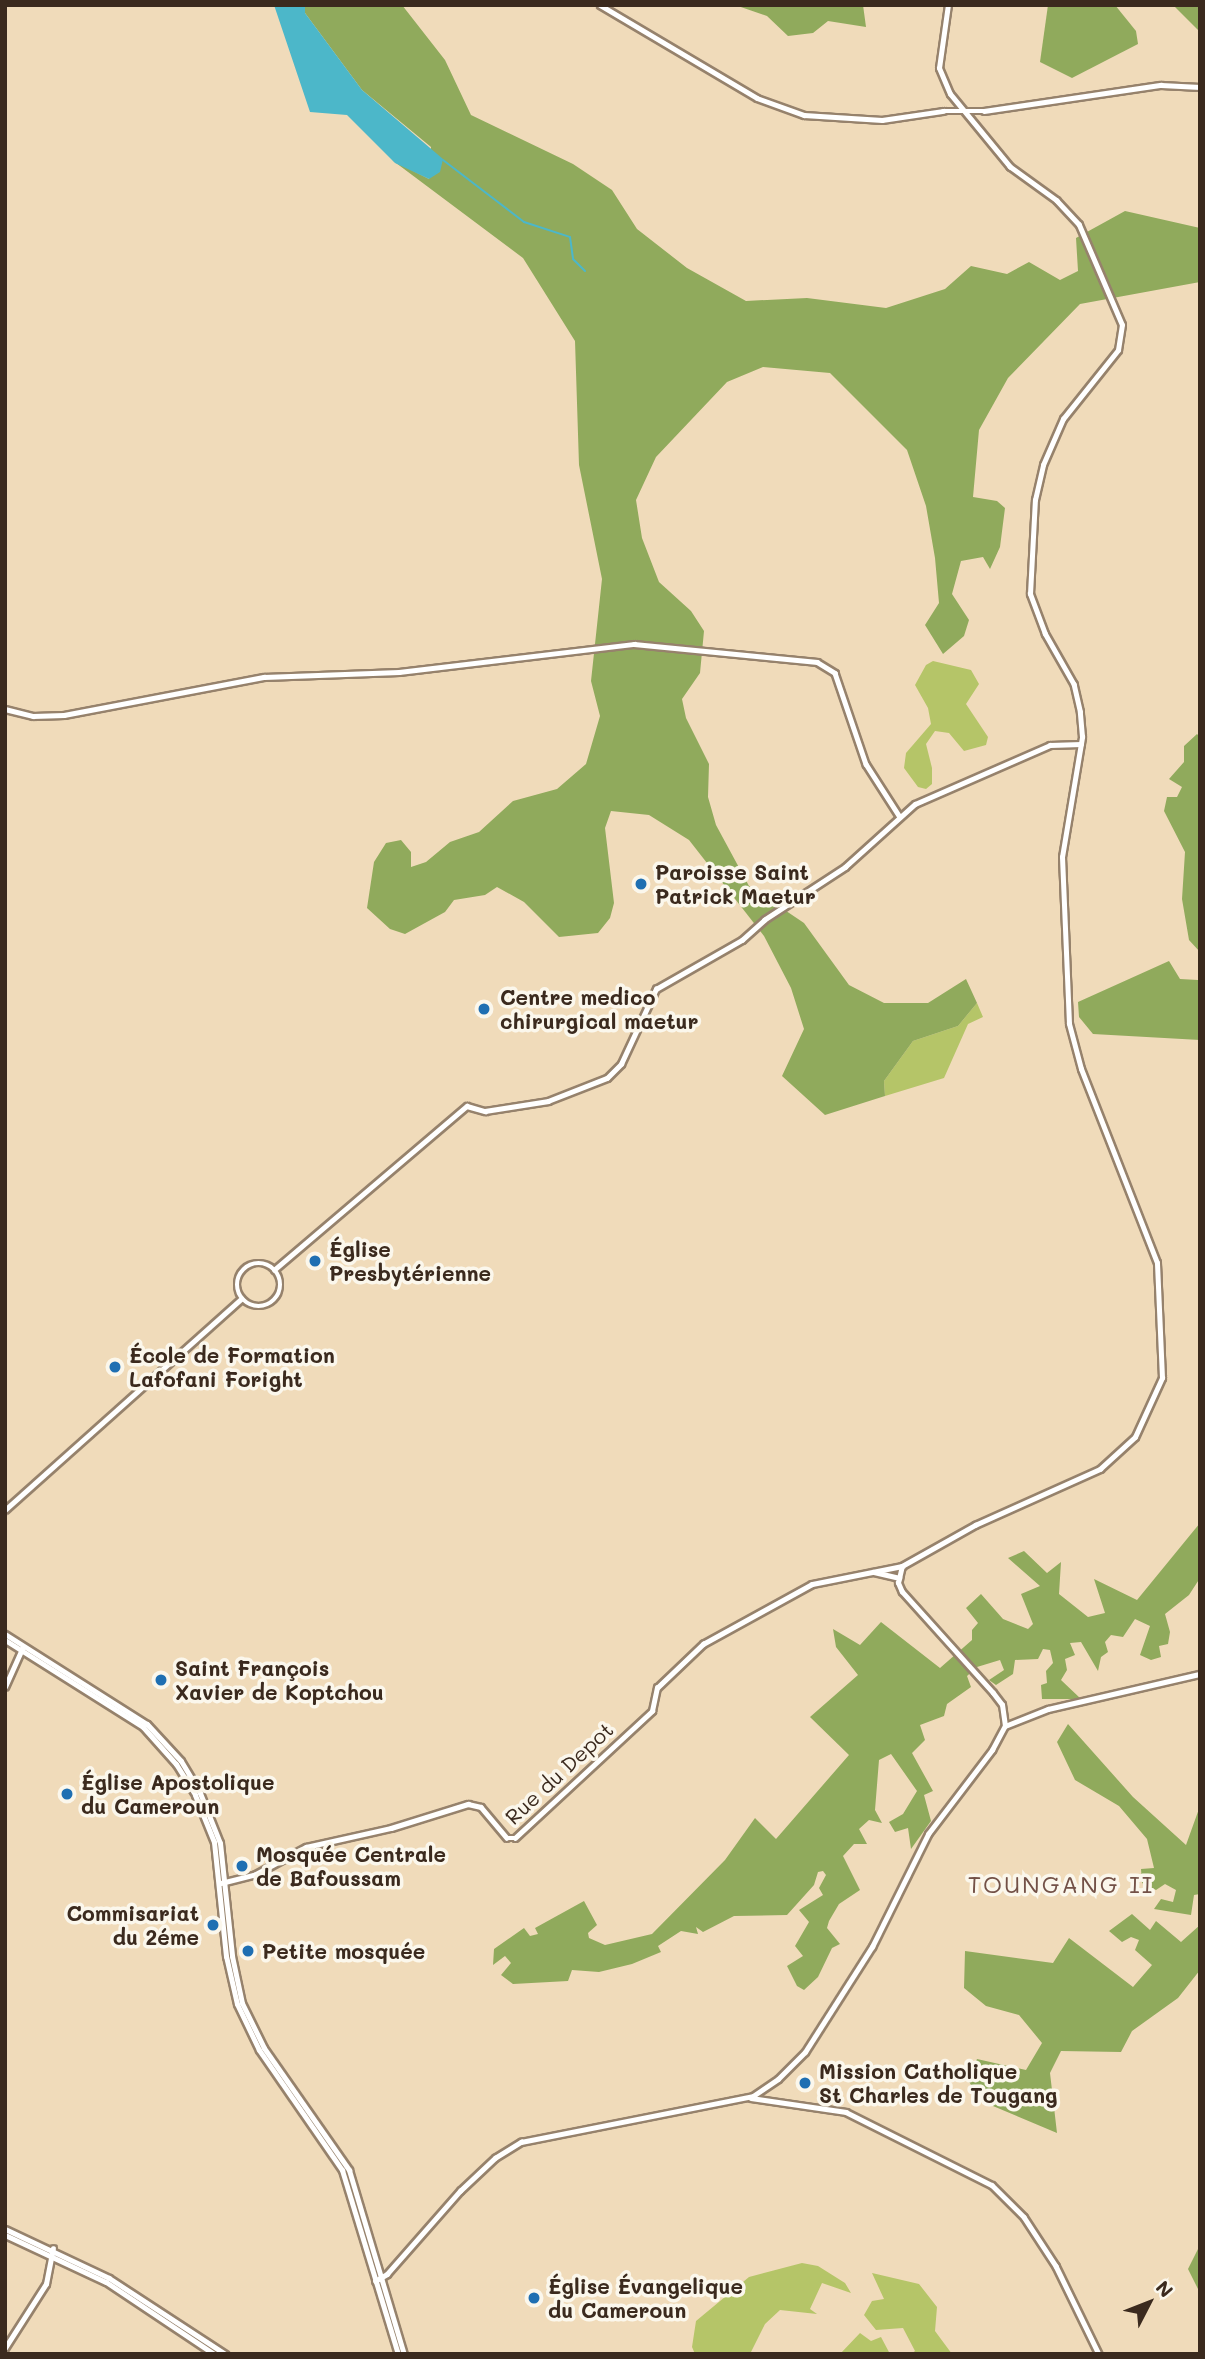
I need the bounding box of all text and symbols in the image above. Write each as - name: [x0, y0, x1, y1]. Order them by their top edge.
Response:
- place label: Paroisse Saint Patrick Maetur: [655, 859, 816, 909]
- marker: Paroisse Saint Patrick Maetur: [633, 876, 649, 892]
- place label: Centre medico chirurgical maetur: [500, 984, 698, 1034]
- marker: Centre medico chirurgical maetur: [474, 999, 494, 1019]
- place label: Église Presbytérienne: [329, 1236, 491, 1286]
- marker: Église Presbytérienne: [307, 1253, 323, 1269]
- place label: École de Formation Lafofani Foright: [129, 1342, 335, 1392]
- marker: École de Formation Lafofani Foright: [107, 1359, 123, 1375]
- place label: Saint François Xavier de Koptchou: [175, 1655, 384, 1705]
- marker: Saint François Xavier de Koptchou: [153, 1672, 169, 1688]
- street label: Rue du Depot: [500, 1717, 618, 1829]
- place label: Église Apostolique du Cameroun: [81, 1769, 275, 1819]
- marker: Église Apostolique du Cameroun: [59, 1786, 75, 1802]
- place label: Mosquée Centrale de Bafoussam: [256, 1841, 446, 1891]
- marker: Mosquée Centrale de Bafoussam: [234, 1858, 250, 1874]
- district label: TOUNGANG II: [969, 1870, 1153, 1898]
- place label: Commisariat du 2éme: [66, 1900, 199, 1950]
- marker: Commisariat du 2éme: [205, 1917, 221, 1933]
- place label: Petite mosquée: [262, 1938, 425, 1964]
- marker: Petite mosquée: [240, 1943, 256, 1959]
- place label: Mission Catholique St Charles de Tougang: [819, 2058, 1058, 2108]
- marker: Mission Catholique St Charles de Tougang: [797, 2075, 813, 2091]
- north arrow: [1114, 2268, 1184, 2338]
- place label: Église Évangelique du Cameroun: [548, 2273, 743, 2323]
- text: N: [1151, 2275, 1179, 2302]
- marker: Église Évangelique du Cameroun: [526, 2290, 542, 2306]

